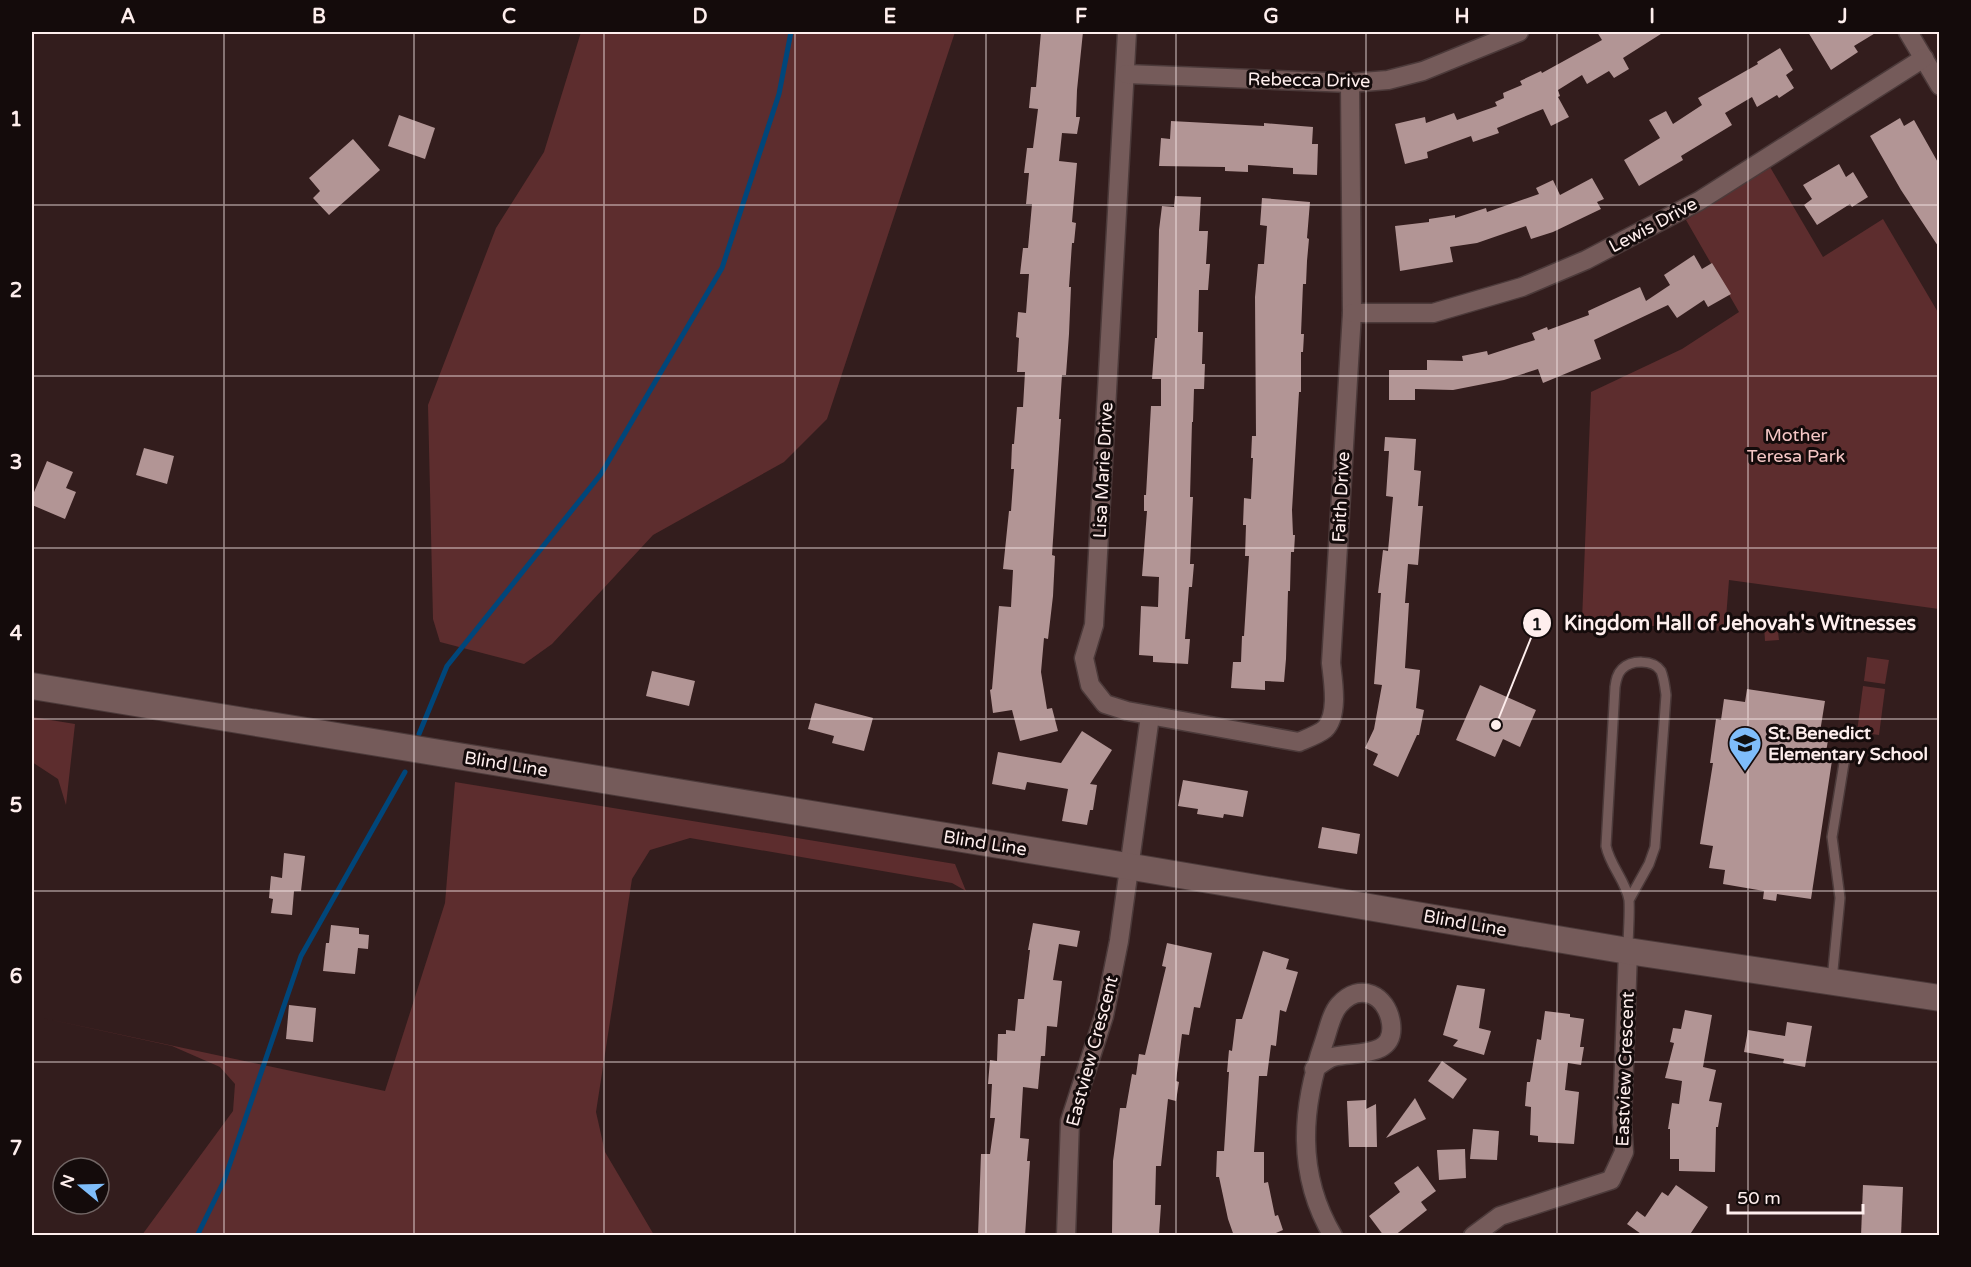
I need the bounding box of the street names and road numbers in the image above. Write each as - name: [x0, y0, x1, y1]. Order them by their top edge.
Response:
- street label: Rebecca Drive: [1247, 68, 1371, 92]
- street label: Lewis Drive: [1605, 193, 1701, 257]
- street label: Lisa Marie Drive: [1088, 401, 1118, 539]
- street label: Faith Drive: [1328, 451, 1354, 543]
- street label: Blind Line: [463, 747, 549, 781]
- street label: Blind Line: [942, 826, 1028, 860]
- street label: Blind Line: [1422, 905, 1508, 941]
- street label: Eastview Crescent: [1061, 973, 1123, 1129]
- street label: Eastview Crescent: [1611, 991, 1639, 1147]

